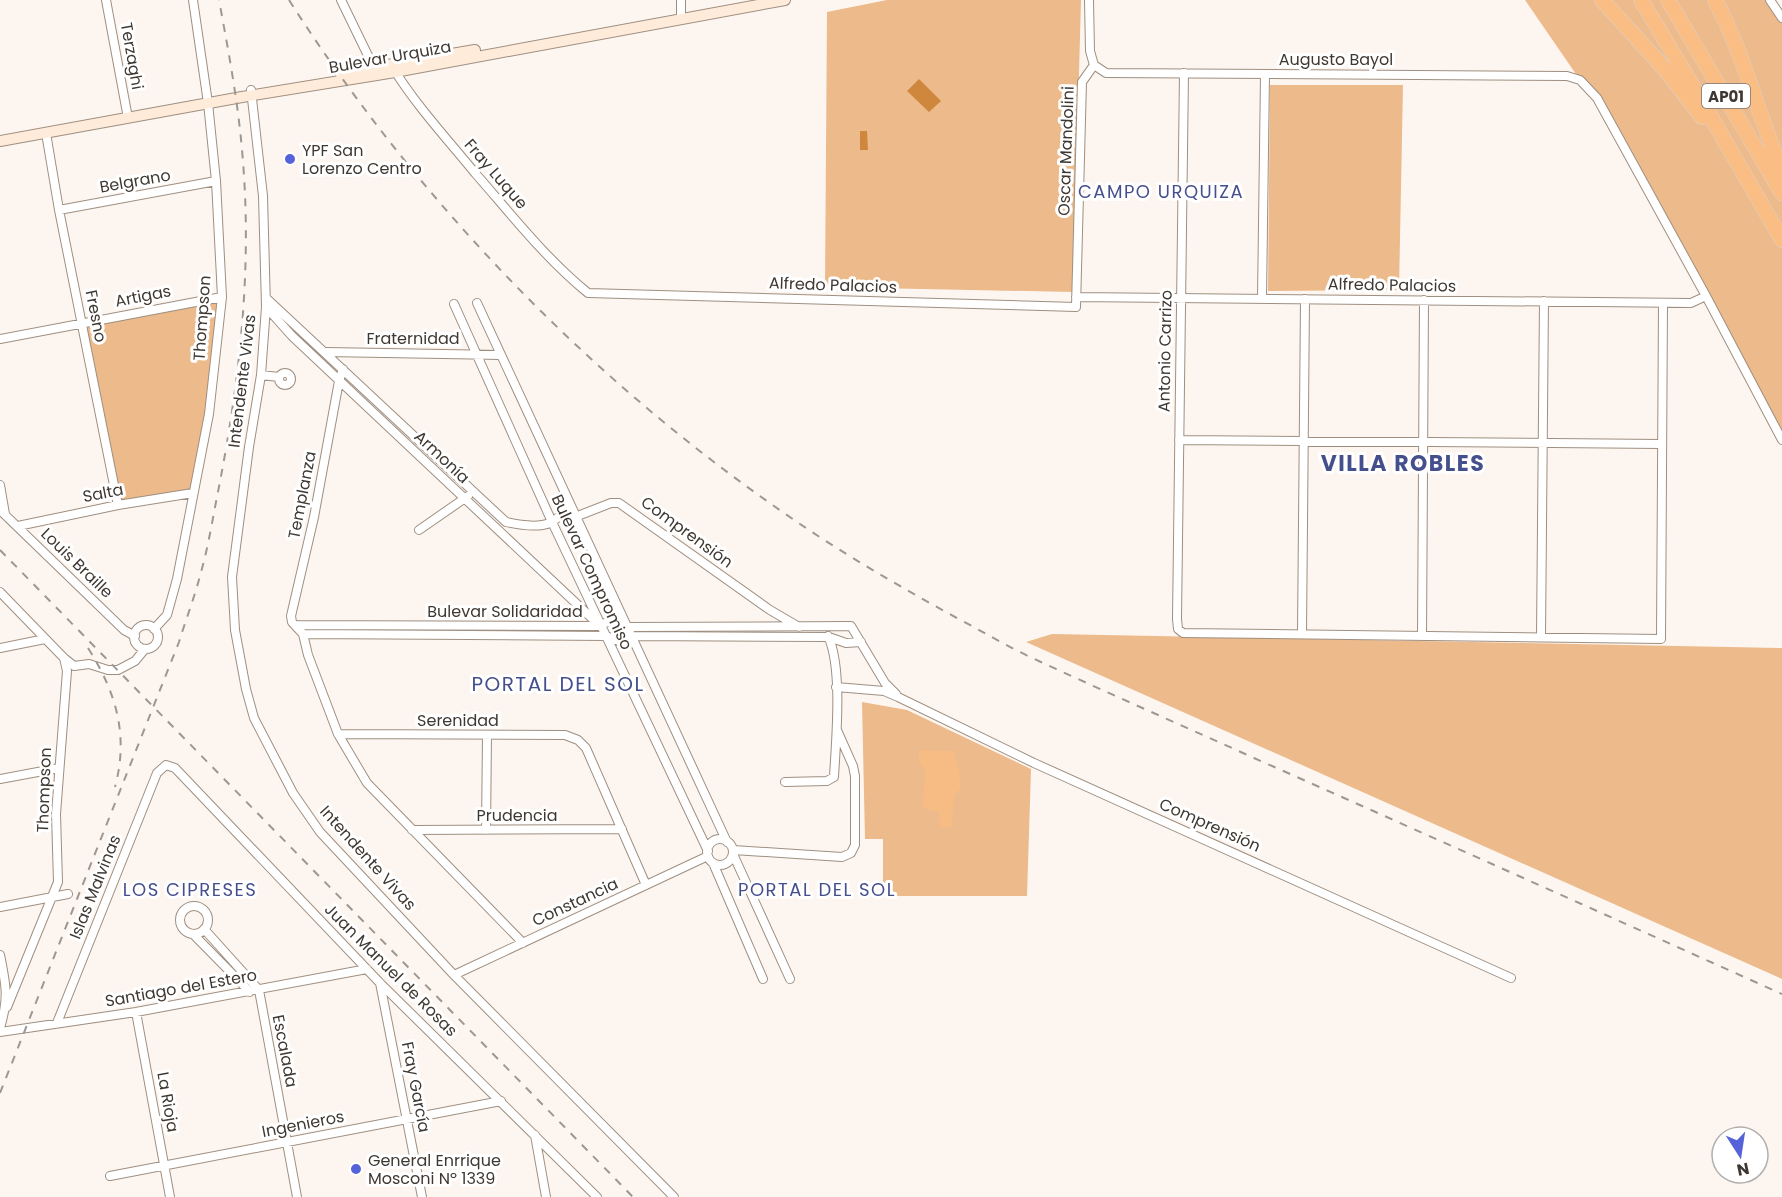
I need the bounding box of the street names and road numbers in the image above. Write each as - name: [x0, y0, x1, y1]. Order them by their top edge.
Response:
- street label: Terzaghi: [115, 21, 149, 91]
- street label: Bulevar Urquiza: [327, 35, 453, 79]
- street label: Augusto Bayol: [1279, 48, 1393, 71]
- road number: AP01: [1702, 84, 1750, 108]
- street label: Oscar Mandolini: [1052, 86, 1080, 216]
- street label: Fray Luque: [459, 134, 533, 214]
- street label: Belgrano: [98, 163, 172, 199]
- street label: Alfredo Palacios: [768, 271, 898, 299]
- street label: Alfredo Palacios: [1328, 272, 1456, 298]
- street label: Thompson: [188, 275, 216, 361]
- street label: Artigas: [113, 279, 173, 313]
- street label: Fresno: [80, 288, 112, 344]
- street label: Antonio Carrizo: [1152, 290, 1178, 412]
- street label: Intendente Vivas: [222, 313, 262, 449]
- street label: Fraternidad: [366, 327, 460, 350]
- street label: Armonía: [409, 425, 475, 489]
- street label: Templanza: [282, 449, 322, 541]
- street label: Salta: [81, 478, 125, 508]
- street label: Bulevar Compromiso: [546, 491, 638, 653]
- street label: Comprensión: [636, 491, 738, 573]
- street label: Louis Braille: [36, 523, 118, 603]
- street label: Bulevar Solidaridad: [427, 600, 583, 623]
- street label: Serenidad: [417, 709, 499, 732]
- street label: Thompson: [31, 747, 57, 833]
- street label: Comprensión: [1156, 792, 1264, 858]
- street label: Intendente Vivas: [315, 800, 421, 916]
- street label: Prudencia: [477, 804, 557, 827]
- street label: Islas Malvinas: [64, 831, 126, 943]
- street label: Constancia: [528, 872, 622, 932]
- street label: Juan Manuel de Rosas: [319, 898, 463, 1042]
- street label: Santiago del Estero: [103, 963, 259, 1013]
- street label: Escalada: [267, 1013, 303, 1089]
- street label: Fray García: [396, 1040, 436, 1134]
- street label: La Rioja: [151, 1070, 185, 1134]
- street label: Ingenieros: [260, 1105, 346, 1143]

